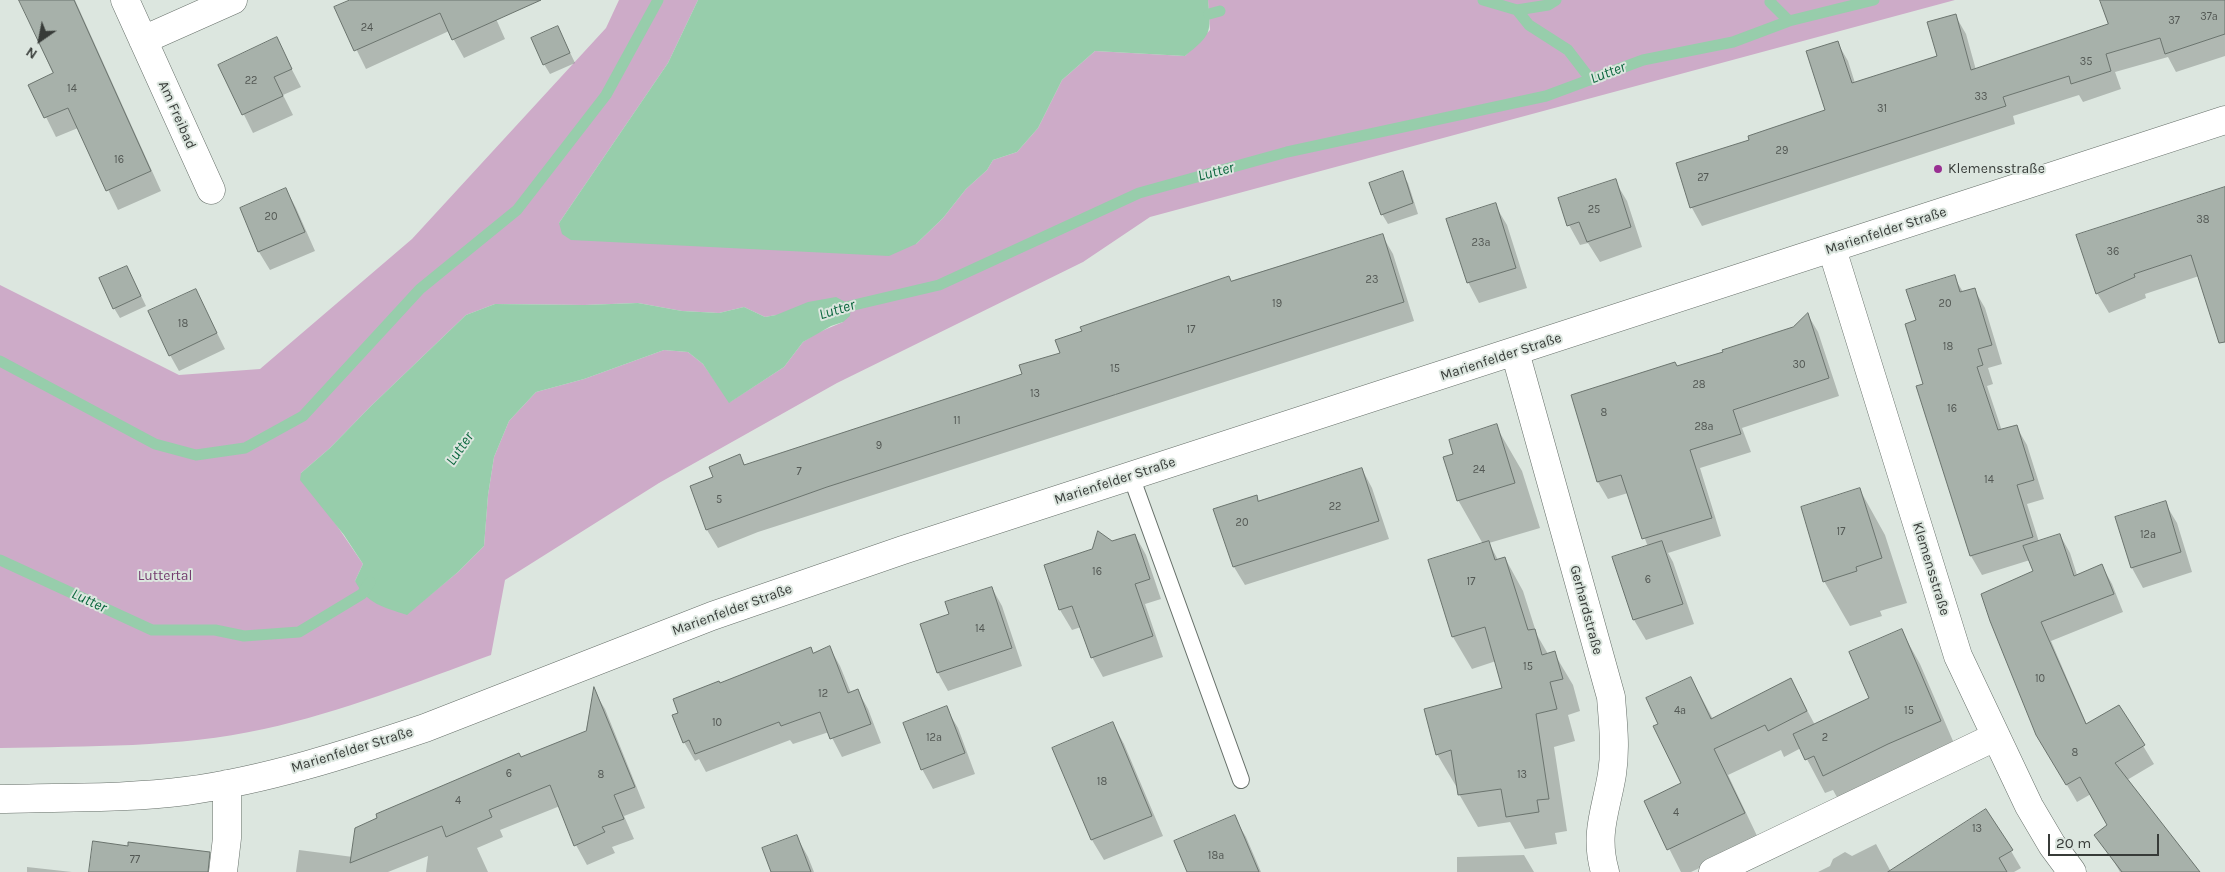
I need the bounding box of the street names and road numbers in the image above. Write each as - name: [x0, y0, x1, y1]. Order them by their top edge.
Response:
- street label: Am Freibad: [155, 78, 199, 152]
- street label: Marienfelder Straße: [1823, 203, 1949, 259]
- street label: Marienfelder Straße: [1438, 329, 1564, 385]
- street label: Marienfelder Straße: [1052, 453, 1178, 509]
- street label: Klemensstraße: [1909, 520, 1953, 618]
- street label: Gerhardstraße: [1566, 563, 1606, 657]
- street label: Marienfelder Straße: [670, 580, 794, 640]
- street label: Marienfelder Straße: [289, 723, 415, 777]

